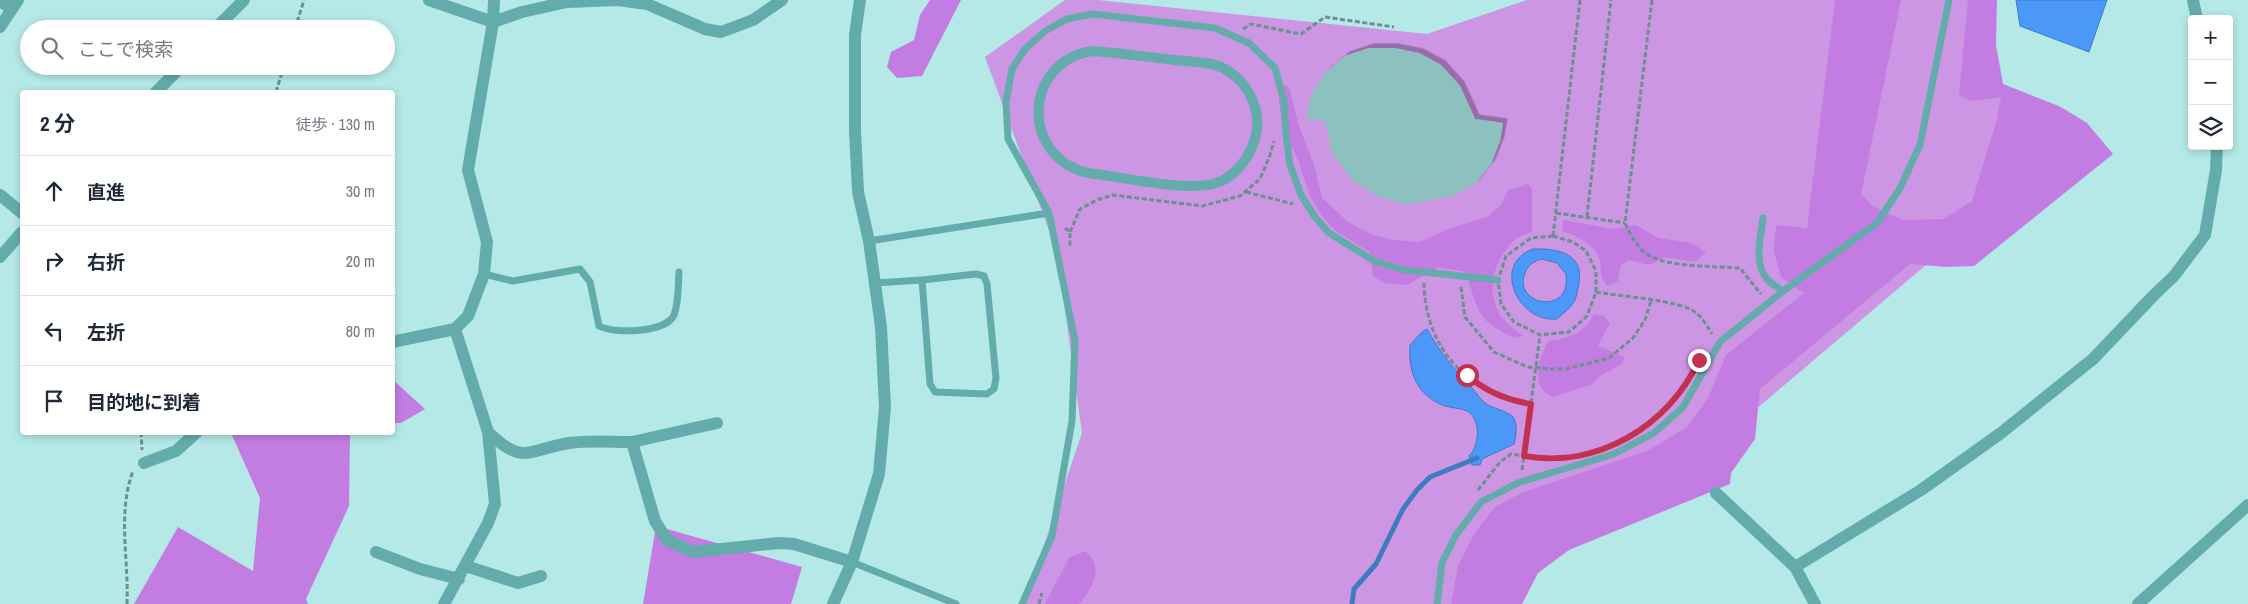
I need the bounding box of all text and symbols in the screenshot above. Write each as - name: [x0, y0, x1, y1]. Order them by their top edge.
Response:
- map controls: [2188, 15, 2233, 150]
- button: +: [2188, 15, 2233, 60]
- search box: [20, 20, 395, 75]
- icon: search: [38, 34, 66, 62]
- text: ここで検索: [78, 36, 173, 62]
- button: −: [2188, 60, 2233, 105]
- button: layers: [2188, 105, 2233, 150]
- text: 2 分: [40, 109, 75, 138]
- text: 徒歩 · 130 m: [296, 113, 375, 135]
- icon: ahead: [40, 177, 68, 205]
- text: 直進: [87, 179, 125, 205]
- text: 30 m: [346, 180, 375, 202]
- icon: right: [40, 247, 68, 275]
- text: 右折: [87, 249, 125, 275]
- text: 20 m: [346, 250, 375, 272]
- icon: left: [40, 317, 68, 345]
- text: 左折: [87, 319, 125, 345]
- text: 80 m: [346, 320, 375, 342]
- route end: [1688, 349, 1711, 372]
- route start: [1456, 364, 1479, 387]
- icon: arrive: [40, 387, 68, 415]
- text: 目的地に到着: [87, 389, 201, 415]

